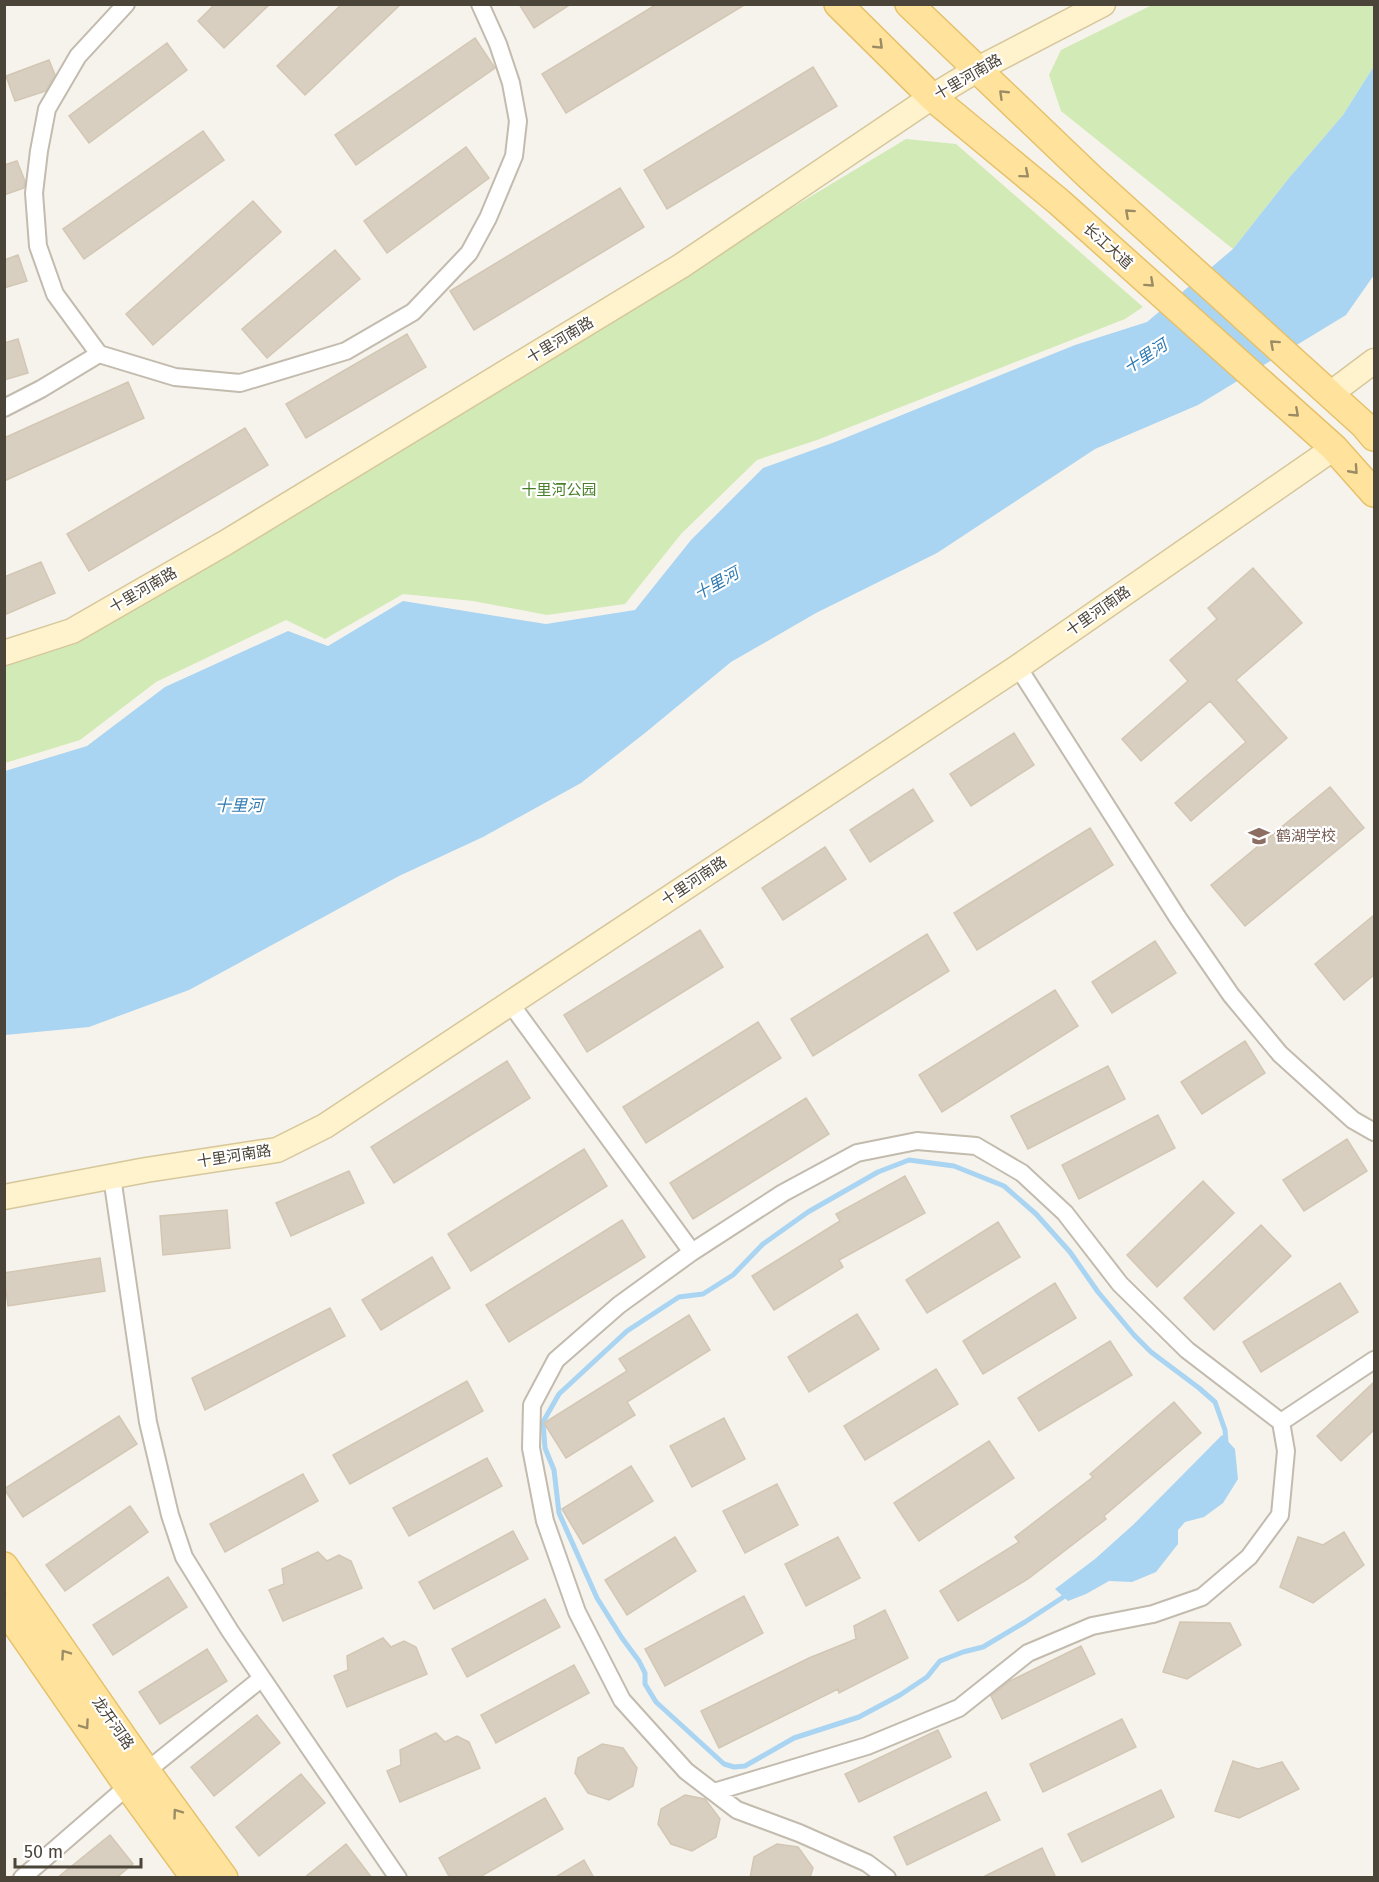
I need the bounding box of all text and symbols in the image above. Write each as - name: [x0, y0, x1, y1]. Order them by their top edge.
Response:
- one-way arrow: [872, 38, 883, 49]
- street label: 十里河南路: [931, 50, 1005, 104]
- one-way arrow: [1000, 90, 1010, 101]
- one-way arrow: [1019, 167, 1030, 178]
- one-way arrow: [1125, 209, 1136, 220]
- street label: 长江大道: [1080, 219, 1136, 273]
- one-way arrow: [1143, 276, 1153, 287]
- street label: 十里河南路: [523, 313, 597, 367]
- water label: 十里河: [1120, 334, 1173, 377]
- one-way arrow: [1270, 340, 1281, 351]
- one-way arrow: [1288, 406, 1299, 417]
- one-way arrow: [1347, 463, 1358, 474]
- park label: 十里河公园: [521, 481, 597, 499]
- water label: 十里河: [691, 562, 744, 603]
- street label: 十里河南路: [106, 563, 180, 617]
- street label: 十里河南路: [1062, 582, 1134, 640]
- water label: 十里河: [215, 796, 266, 815]
- school or university icon: 鹤湖学校: [1247, 824, 1271, 848]
- place label: 鹤湖学校: [1276, 827, 1336, 845]
- street label: 十里河南路: [658, 853, 730, 909]
- street label: 十里河南路: [196, 1141, 272, 1171]
- one-way arrow: [61, 1649, 72, 1660]
- street label: 龙开河路: [88, 1693, 138, 1753]
- one-way arrow: [78, 1718, 89, 1729]
- one-way arrow: [173, 1809, 184, 1820]
- scale bar: [15, 1831, 141, 1869]
- text: 50 m: [24, 1841, 63, 1863]

